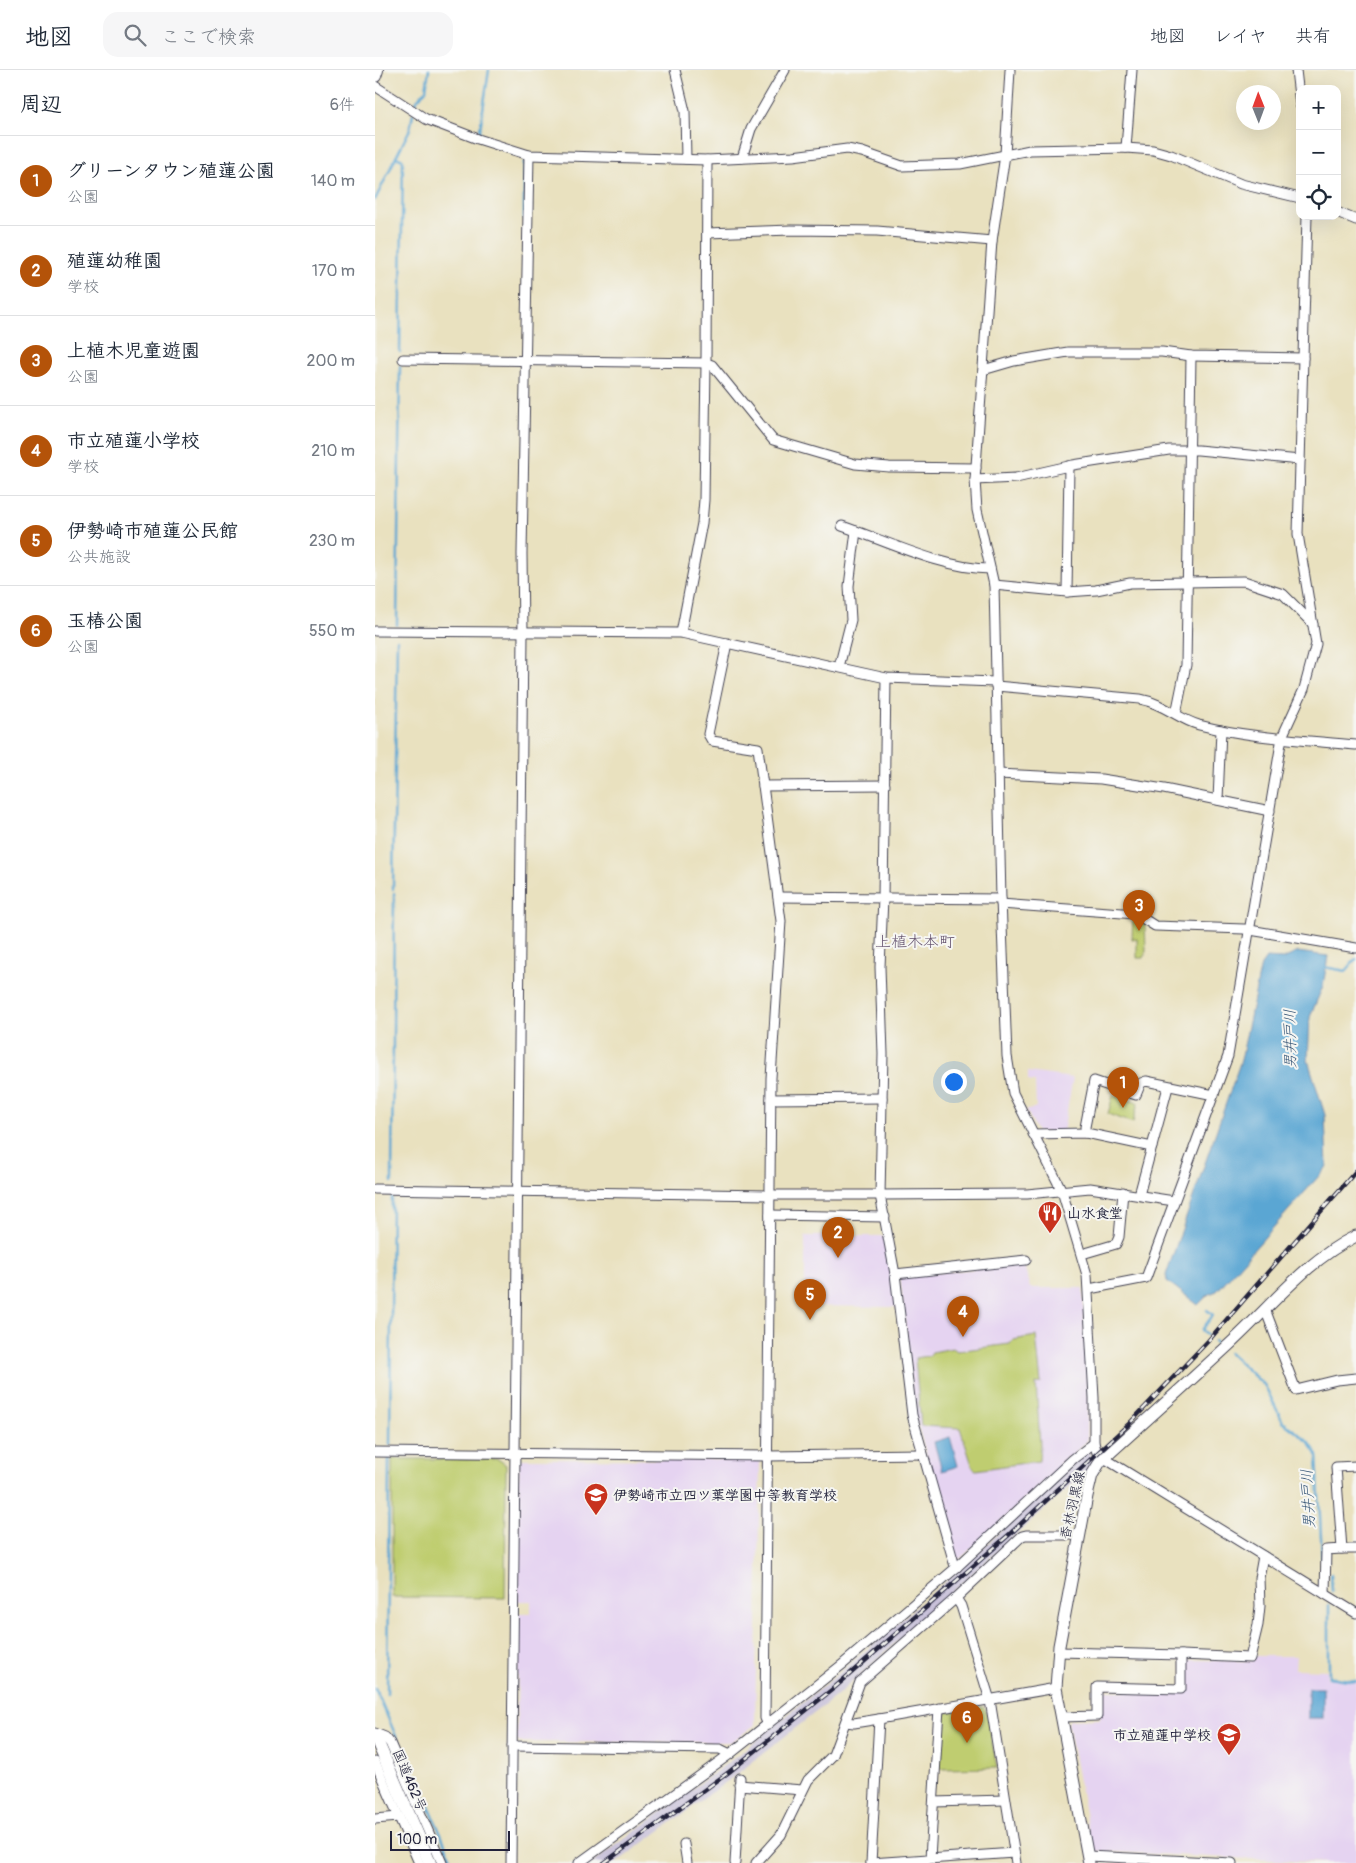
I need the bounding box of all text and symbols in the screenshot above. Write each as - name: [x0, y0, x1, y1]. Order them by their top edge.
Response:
- search box: [103, 12, 453, 57]
- icon: search: [121, 21, 149, 49]
- text: 地図: [25, 23, 73, 52]
- text: ここで検索: [161, 25, 256, 49]
- text: 地図: [1150, 25, 1186, 48]
- text: レイヤ: [1214, 25, 1267, 48]
- text: 共有: [1295, 25, 1331, 48]
- north arrow: [1236, 85, 1281, 130]
- map controls: [1296, 85, 1341, 220]
- button: +: [1296, 85, 1341, 130]
- text: 周辺: [20, 91, 62, 118]
- text: 6件: [330, 95, 355, 115]
- button: −: [1296, 130, 1341, 175]
- text: グリーンタウン殖蓮公園: [67, 159, 275, 183]
- text: 1: [33, 171, 39, 191]
- text: 140 m: [311, 171, 355, 191]
- button: locate: [1296, 175, 1341, 220]
- text: 公園: [67, 187, 99, 207]
- text: 殖蓮幼稚園: [67, 249, 162, 273]
- text: 2: [32, 261, 40, 281]
- text: 170 m: [312, 261, 355, 281]
- text: 学校: [67, 277, 99, 297]
- text: 上植木児童遊園: [67, 339, 200, 363]
- text: 3: [32, 351, 40, 371]
- text: 200 m: [307, 351, 355, 371]
- text: 公園: [67, 367, 99, 387]
- text: 市立殖蓮小学校: [67, 429, 200, 453]
- text: 4: [31, 441, 41, 461]
- text: 210 m: [311, 441, 355, 461]
- text: 学校: [67, 457, 99, 477]
- text: 伊勢崎市殖蓮公民館: [67, 519, 238, 543]
- text: 5: [32, 531, 40, 551]
- text: 230 m: [309, 531, 355, 551]
- text: 公共施設: [67, 547, 131, 567]
- text: 玉椿公園: [67, 609, 143, 633]
- text: 6: [31, 621, 41, 641]
- text: 550 m: [309, 621, 355, 641]
- text: 公園: [67, 637, 99, 657]
- pin: 3: [1123, 890, 1155, 931]
- district label: 上植木本町: [875, 932, 955, 952]
- water label: 男井戸川: [1280, 1009, 1301, 1069]
- pin: 1: [1107, 1067, 1139, 1108]
- your location: [941, 1069, 967, 1095]
- restaurant icon: 山水食堂: [1037, 1200, 1063, 1234]
- place label: 山水食堂: [1067, 1205, 1123, 1222]
- pin: 2: [822, 1217, 854, 1258]
- pin: 5: [794, 1279, 826, 1320]
- pin: 4: [947, 1296, 979, 1337]
- street label: 香林羽黒線: [1056, 1469, 1089, 1541]
- water label: 男井戸川: [1297, 1469, 1320, 1529]
- school or university icon: 伊勢崎市立四ツ葉学園中等教育学校: [583, 1482, 609, 1516]
- place label: 伊勢崎市立四ツ葉学園中等教育学校: [613, 1487, 837, 1504]
- pin: 6: [951, 1702, 983, 1743]
- school or university icon: 市立殖蓮中学校: [1216, 1722, 1242, 1756]
- place label: 市立殖蓮中学校: [1113, 1727, 1211, 1744]
- street label: 国道462号: [389, 1746, 430, 1814]
- scale bar: [390, 1828, 510, 1851]
- text: 100 m: [397, 1831, 437, 1848]

